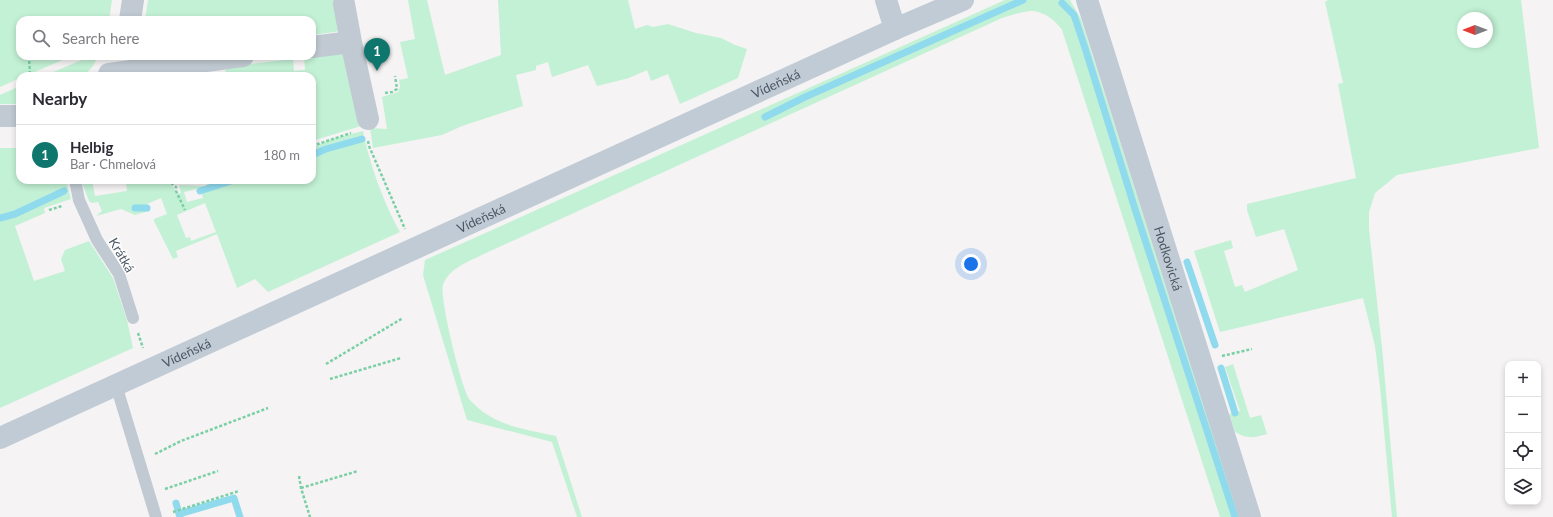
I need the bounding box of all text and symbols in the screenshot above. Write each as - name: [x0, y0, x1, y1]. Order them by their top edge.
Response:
- north arrow: [1457, 12, 1493, 48]
- search box: [16, 16, 316, 60]
- icon: search: [30, 27, 52, 49]
- text: Search here: [62, 29, 139, 47]
- pin: 1: [364, 38, 390, 71]
- street label: Vídeňská: [749, 65, 803, 101]
- text: Nearby: [32, 88, 87, 109]
- text: Helbig: [70, 138, 113, 156]
- text: 1: [41, 147, 49, 163]
- text: 180 m: [263, 147, 300, 163]
- text: Bar · Chmelová: [70, 156, 156, 172]
- street label: Vídeňská: [454, 200, 508, 236]
- street label: Hodkovická: [1151, 224, 1186, 293]
- street label: Krátká: [106, 235, 138, 275]
- your location: [961, 254, 981, 274]
- street label: Vídeňská: [160, 335, 213, 371]
- map controls: [1505, 361, 1541, 505]
- button: +: [1505, 361, 1541, 397]
- button: −: [1505, 397, 1541, 433]
- button: locate: [1505, 433, 1541, 469]
- button: layers: [1505, 469, 1541, 505]

